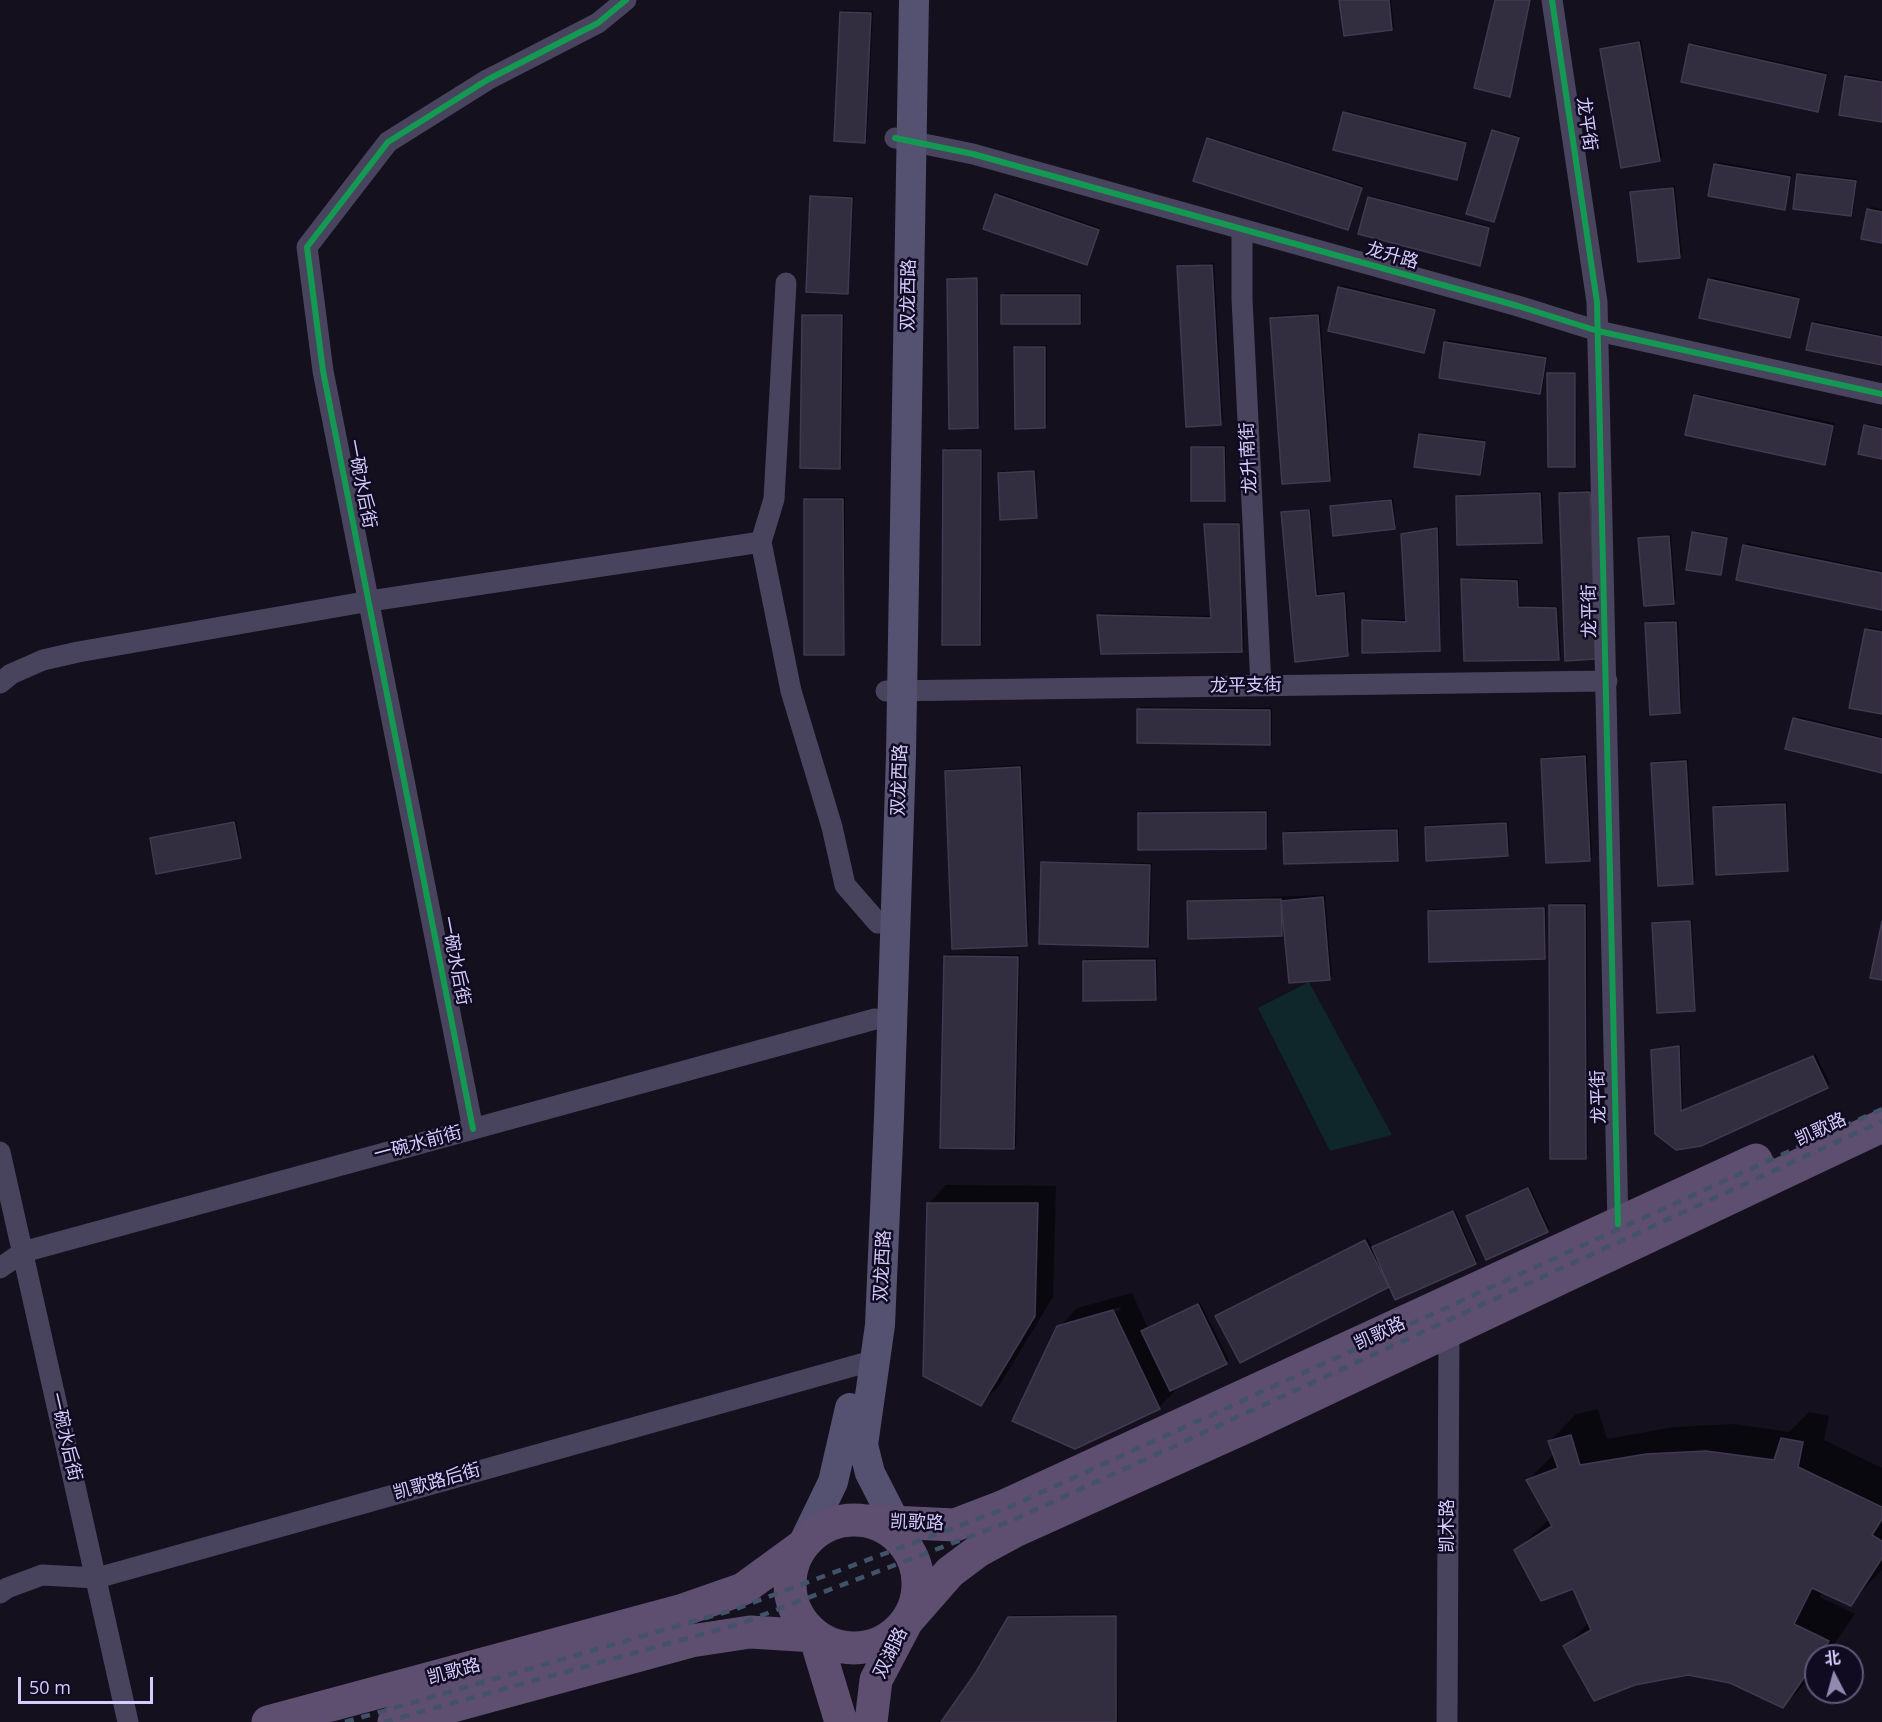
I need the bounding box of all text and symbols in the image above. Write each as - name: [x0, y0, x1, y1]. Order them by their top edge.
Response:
- street label: 龙平街: [1572, 96, 1600, 152]
- street label: 龙升路: [1363, 238, 1421, 274]
- street label: 双龙西路: [898, 259, 920, 331]
- street label: 龙升南街: [1236, 421, 1262, 495]
- street label: 一碗水后街: [342, 438, 380, 530]
- street label: 龙平街: [1579, 584, 1601, 638]
- street label: 龙平支街: [1210, 675, 1282, 697]
- street label: 双龙西路: [888, 744, 912, 816]
- street label: 一碗水后街: [436, 915, 474, 1007]
- street label: 龙平街: [1587, 1070, 1611, 1124]
- street label: 凯歌路: [1792, 1109, 1850, 1151]
- street label: 一碗水前街: [372, 1122, 464, 1166]
- street label: 双龙西路: [870, 1229, 896, 1303]
- street label: 凯歌路: [1351, 1313, 1409, 1355]
- street label: 一碗水后街: [44, 1391, 86, 1483]
- street label: 凯歌路后街: [391, 1459, 483, 1505]
- street label: 凯木路: [1437, 1499, 1459, 1553]
- street label: 凯歌路: [890, 1511, 944, 1535]
- street label: 双湖路: [869, 1624, 913, 1682]
- north arrow: [1804, 1644, 1864, 1704]
- text: 北: [1823, 1646, 1841, 1670]
- street label: 凯歌路: [425, 1655, 483, 1689]
- scale bar: [21, 1665, 156, 1703]
- text: 50 m: [29, 1675, 71, 1699]

